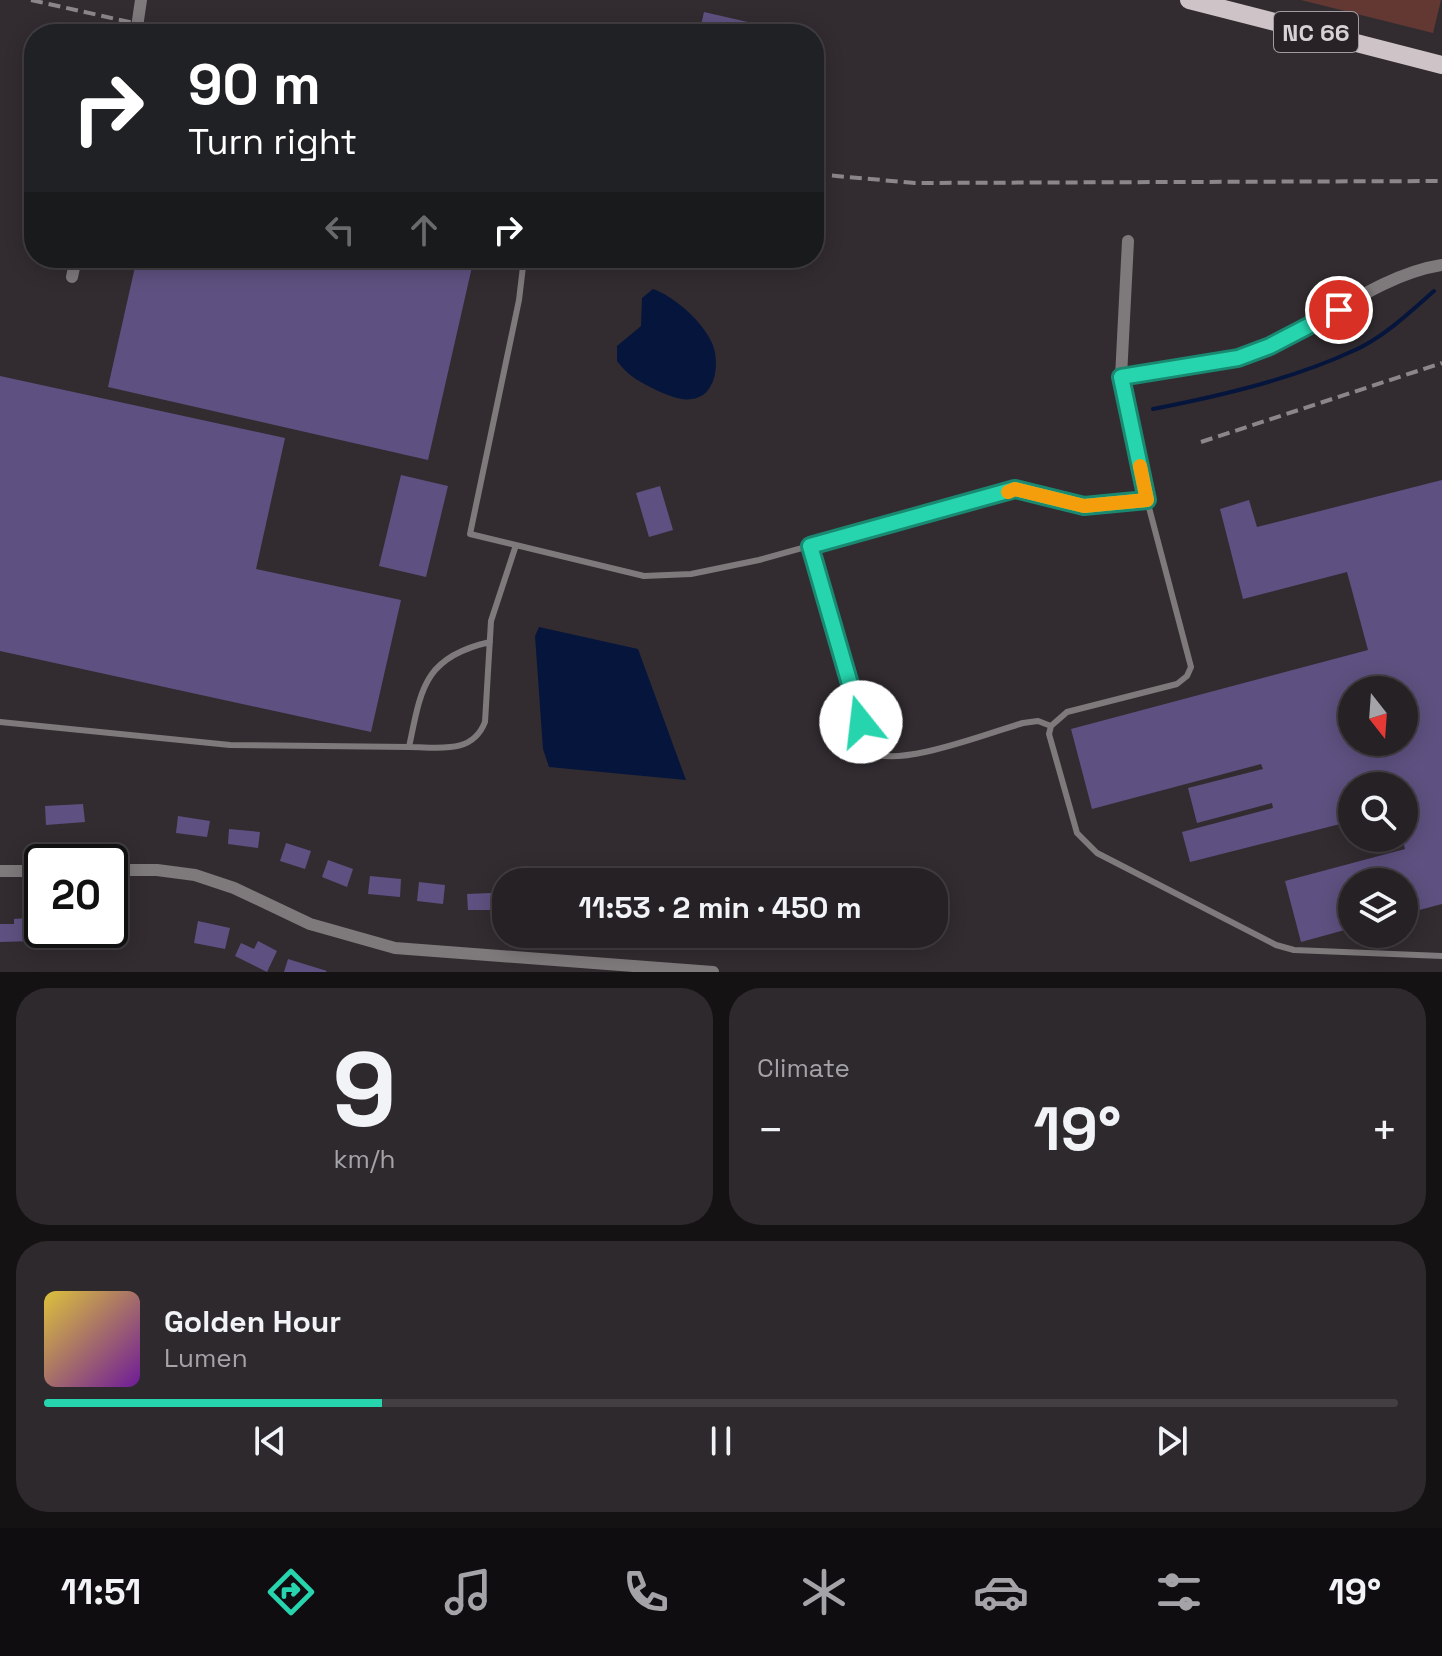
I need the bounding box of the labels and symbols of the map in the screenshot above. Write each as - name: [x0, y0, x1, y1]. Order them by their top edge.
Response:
- road number: NC 66: [1274, 12, 1358, 52]
- pin: [1305, 276, 1373, 344]
- north arrow: [1338, 676, 1418, 756]
- position arrow: [819, 680, 903, 764]
- speed limit sign: 20: [24, 844, 128, 948]

